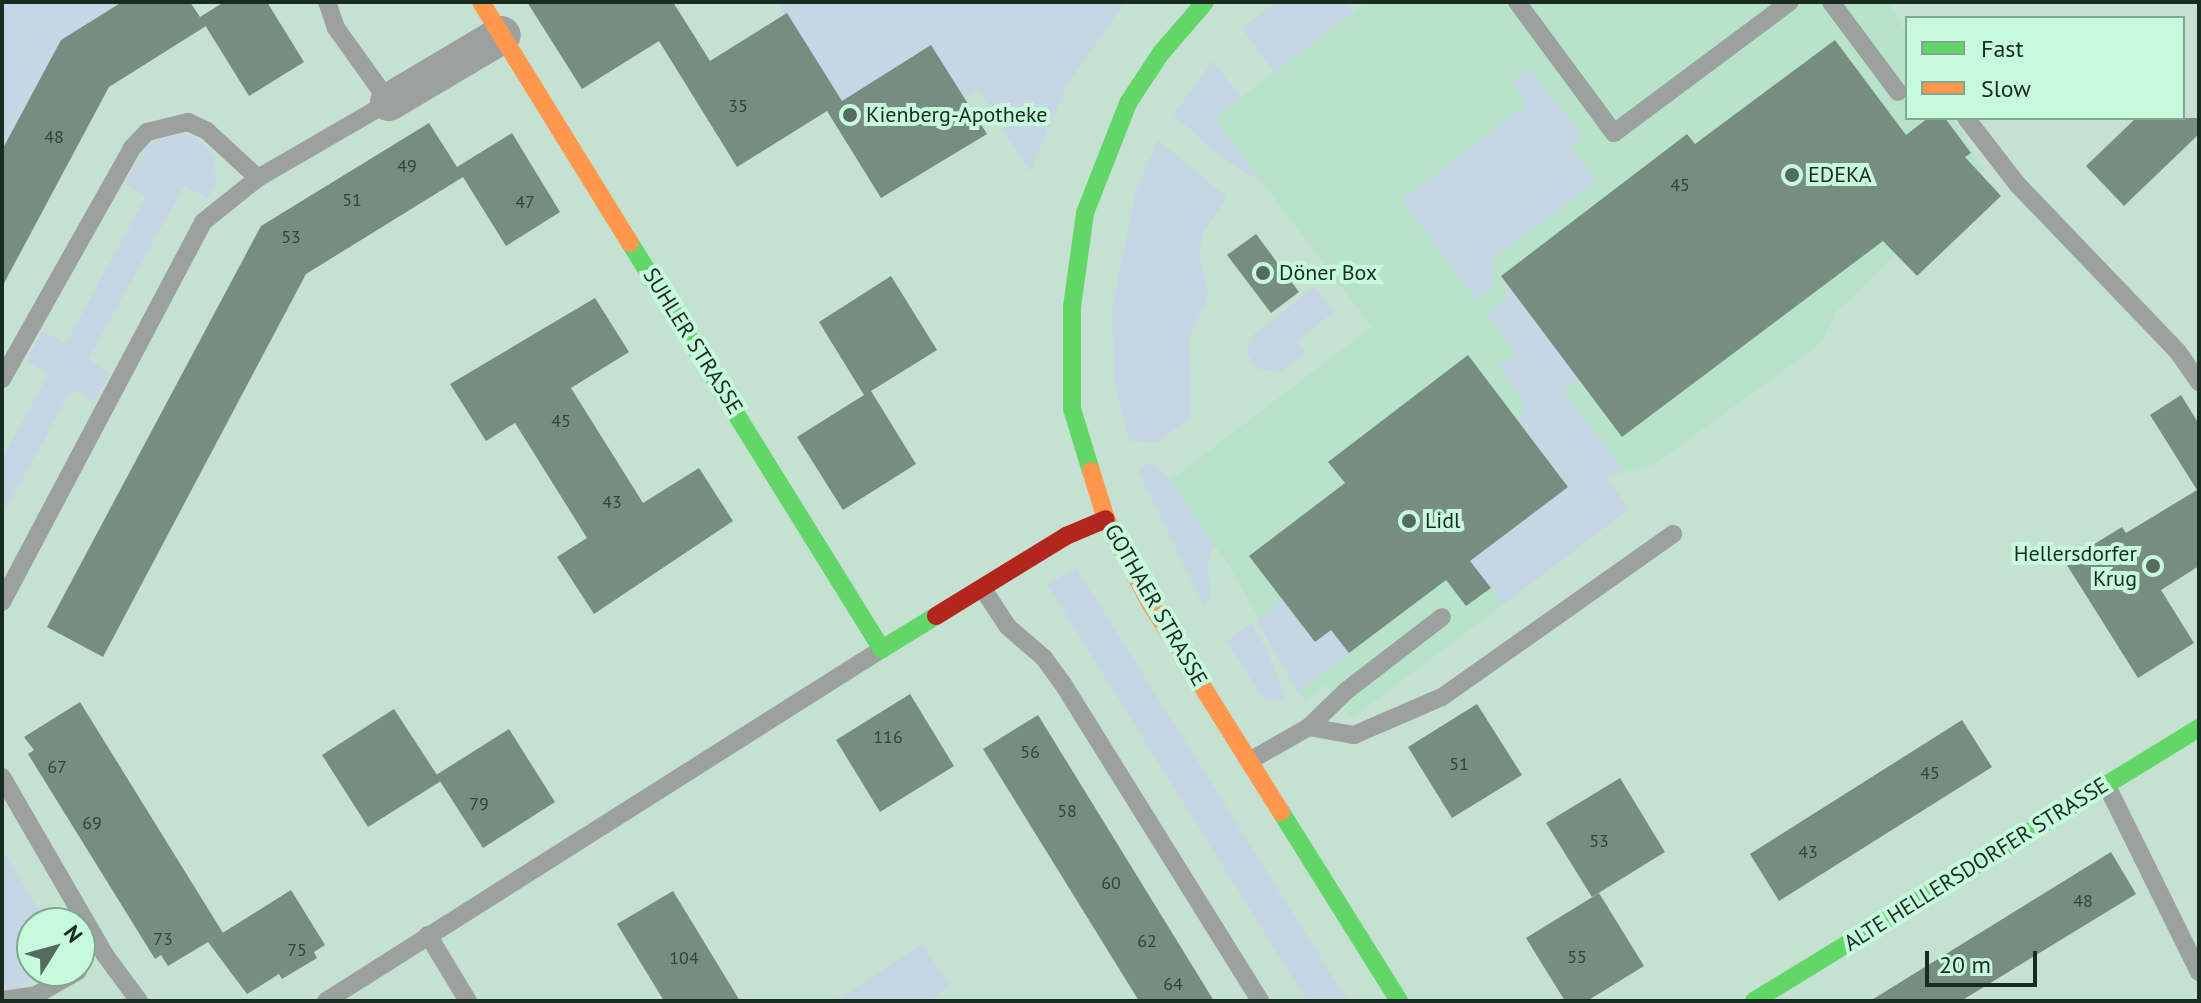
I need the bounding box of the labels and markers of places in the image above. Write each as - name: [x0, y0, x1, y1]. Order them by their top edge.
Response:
- place label: Kienberg-Apotheke: [866, 102, 1047, 128]
- marker: Kienberg-Apotheke: [841, 106, 859, 124]
- place label: EDEKA: [1808, 162, 1872, 188]
- marker: EDEKA: [1783, 166, 1801, 184]
- place label: Döner Box: [1279, 260, 1377, 286]
- marker: Döner Box: [1254, 264, 1272, 282]
- place label: Lidl: [1425, 508, 1461, 534]
- marker: Lidl: [1400, 512, 1418, 530]
- place label: Hellersdorfer Krug: [2014, 540, 2137, 592]
- marker: Hellersdorfer Krug: [2144, 557, 2162, 575]

